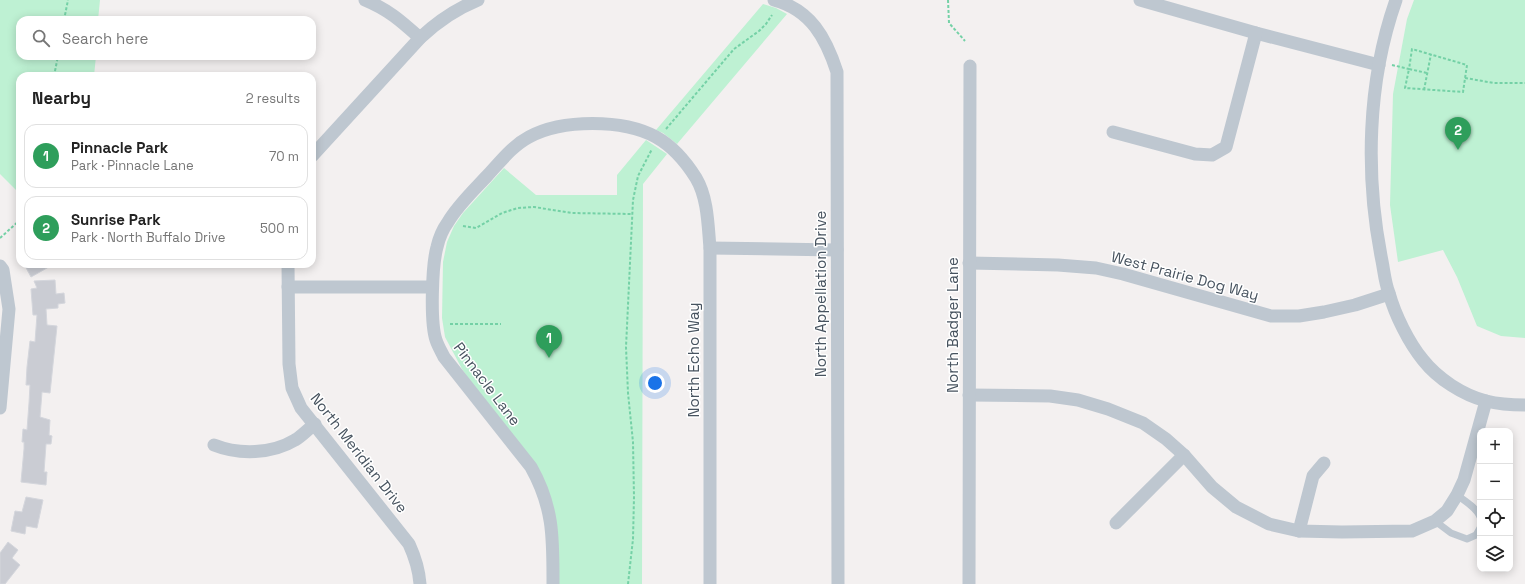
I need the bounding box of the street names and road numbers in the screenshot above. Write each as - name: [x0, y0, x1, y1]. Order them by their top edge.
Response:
- street label: North Appellation Drive: [811, 211, 830, 377]
- street label: West Prairie Dog Way: [1109, 247, 1261, 304]
- street label: North Badger Lane: [943, 257, 962, 393]
- street label: North Echo Way: [684, 302, 703, 418]
- street label: Pinnacle Lane: [450, 338, 525, 429]
- street label: North Meridian Drive: [307, 389, 412, 517]

